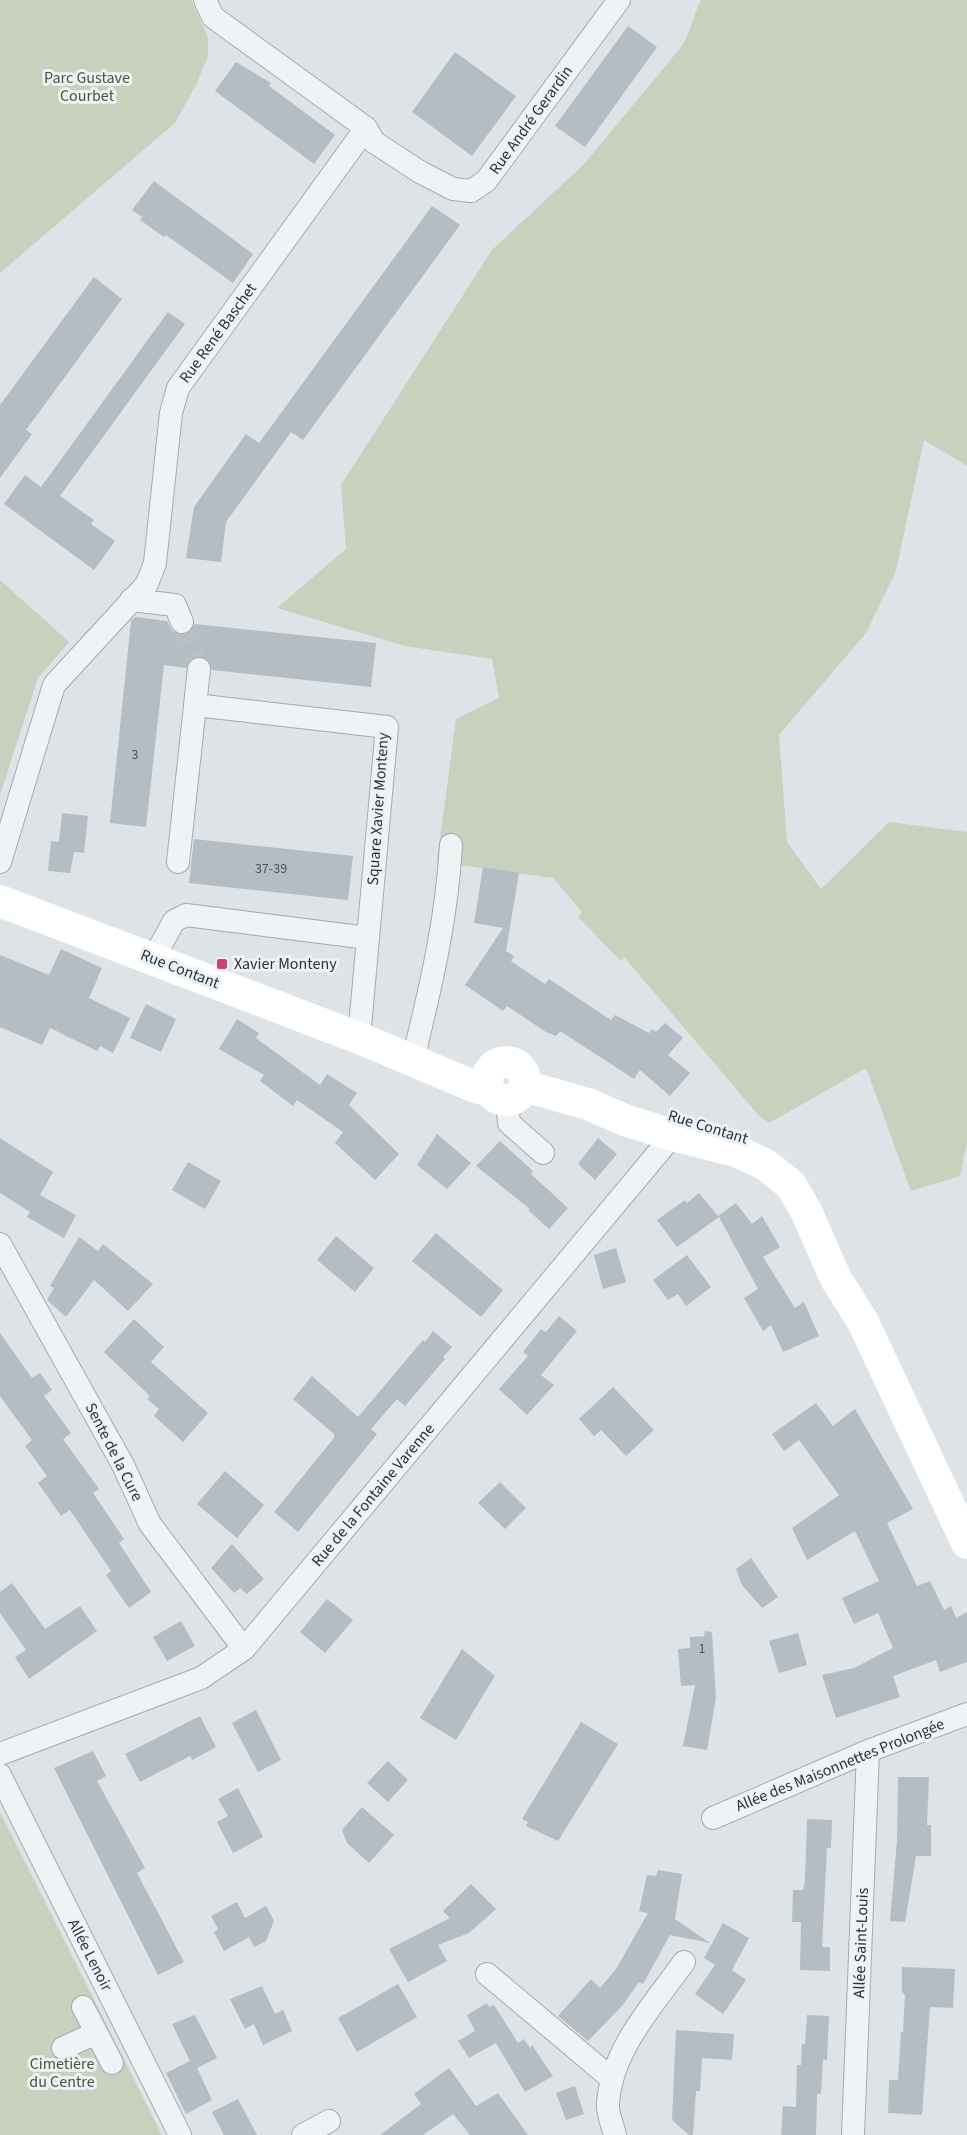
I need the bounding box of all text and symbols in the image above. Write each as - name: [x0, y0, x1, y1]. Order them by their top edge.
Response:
- street label: Rue André Gerardin: [484, 61, 578, 179]
- park label: Parc Gustave Courbet: [44, 67, 130, 107]
- street label: Rue René Baschet: [174, 278, 262, 388]
- street label: Square Xavier Monteny: [362, 731, 394, 886]
- house number: 3: [132, 745, 139, 765]
- house number: 37-39: [255, 859, 287, 879]
- street label: Rue Contant: [137, 944, 223, 994]
- place label: Xavier Monteny: [234, 953, 337, 975]
- marker: Xavier Monteny: [215, 957, 229, 971]
- street label: Rue Contant: [665, 1104, 751, 1150]
- street label: Sente de la Cure: [80, 1399, 148, 1505]
- street label: Rue de la Fontaine Varenne: [306, 1419, 440, 1571]
- house number: 1: [699, 1639, 706, 1659]
- street label: Allée des Maisonnettes Prolongée: [732, 1713, 948, 1817]
- street label: Allée Saint-Louis: [848, 1887, 874, 1999]
- street label: Allée Lenoir: [62, 1915, 118, 1995]
- park label: Cimetière du Centre: [29, 2053, 95, 2093]

